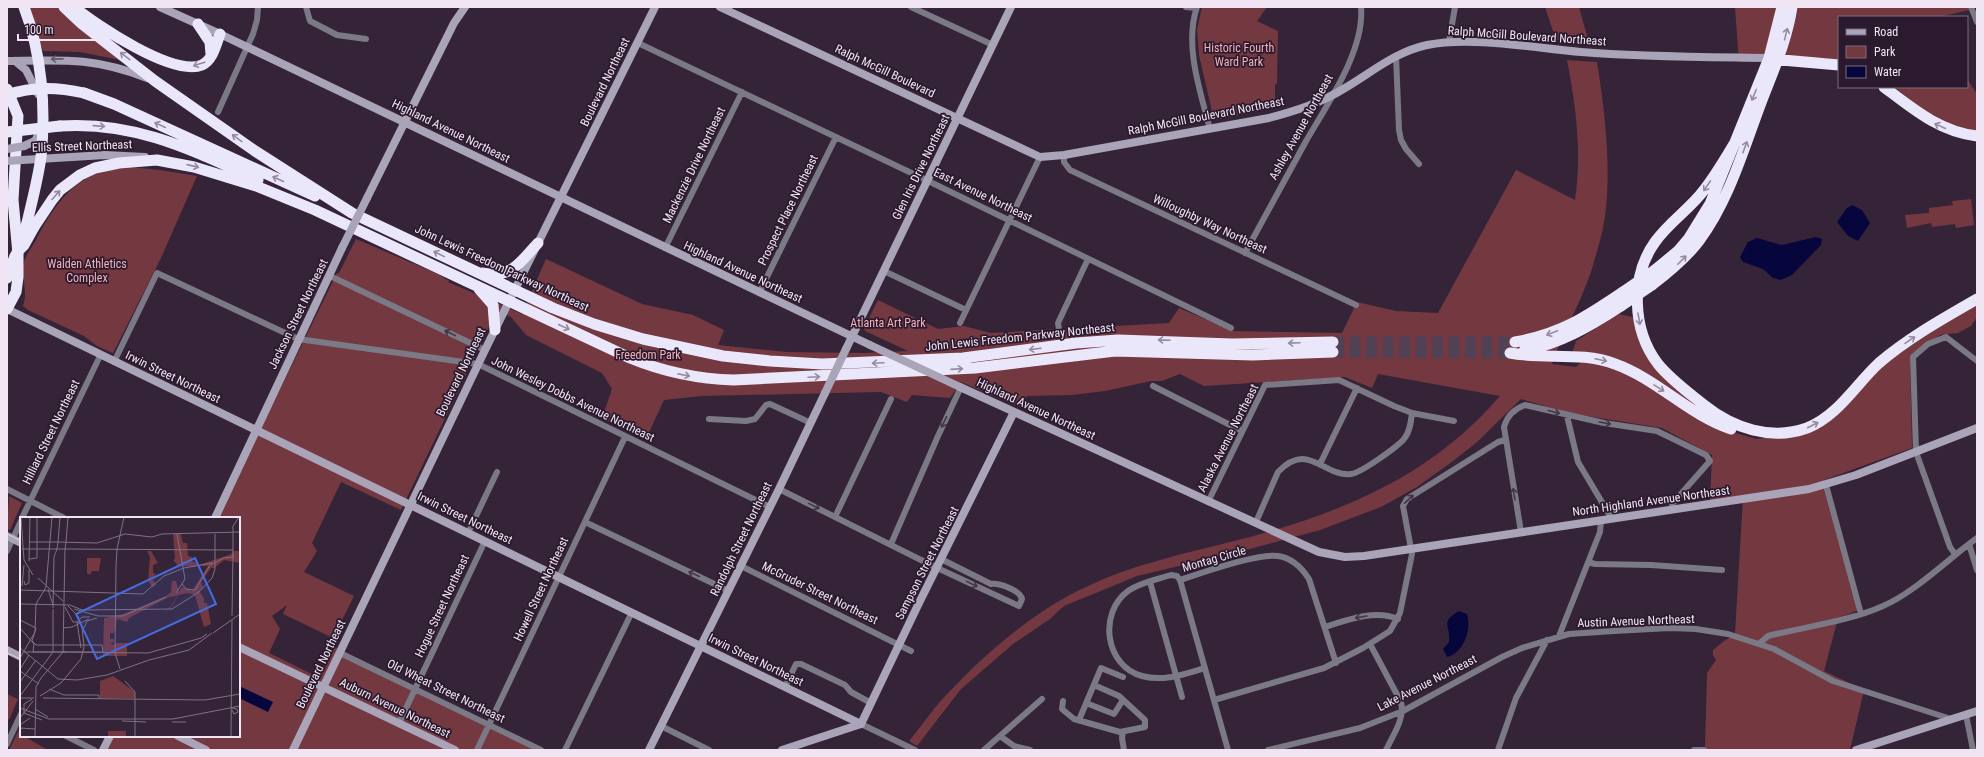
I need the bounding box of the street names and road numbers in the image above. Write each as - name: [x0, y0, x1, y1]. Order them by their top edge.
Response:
- street label: Ralph McGill Boulevard Northeast: [1447, 23, 1607, 49]
- street label: Boulevard Northeast: [577, 35, 633, 129]
- street label: Ralph McGill Boulevard: [833, 42, 937, 100]
- street label: Ashley Avenue Northeast: [1266, 71, 1336, 182]
- street label: Ralph McGill Boulevard Northeast: [1127, 94, 1286, 138]
- street label: Highland Avenue Northeast: [390, 96, 513, 166]
- street label: Mackenzie Drive Northeast: [660, 104, 728, 225]
- street label: Glen Iris Drive Northeast: [889, 112, 953, 222]
- street label: Ellis Street Northeast: [32, 137, 133, 155]
- street label: Prospect Place Northeast: [755, 152, 821, 268]
- street label: East Avenue Northeast: [931, 165, 1035, 225]
- street label: Willoughby Way Northeast: [1151, 191, 1270, 257]
- street label: John Lewis Freedom Parkway Northeast: [413, 221, 592, 315]
- street label: Highland Avenue Northeast: [681, 238, 805, 306]
- street label: Jackson Street Northeast: [265, 256, 331, 371]
- street label: John Lewis Freedom Parkway Northeast: [925, 320, 1116, 354]
- street label: Boulevard Northeast: [433, 325, 489, 419]
- street label: Irwin Street Northeast: [123, 348, 223, 406]
- street label: John Wesley Dobbs Avenue Northeast: [489, 353, 657, 445]
- street label: Highland Avenue Northeast: [974, 375, 1098, 443]
- street label: Hilliard Street Northeast: [20, 377, 83, 487]
- street label: Alaska Avenue Northeast: [1195, 381, 1262, 494]
- street label: Randolph Street Northeast: [707, 479, 775, 598]
- street label: North Highland Avenue Northeast: [1571, 483, 1731, 519]
- street label: Irwin Street Northeast: [415, 489, 515, 547]
- street label: Sampson Street Northeast: [892, 504, 962, 622]
- street label: Howell Street Northeast: [511, 534, 571, 643]
- street label: Montag Circle: [1180, 543, 1248, 575]
- street label: Hogue Street Northeast: [412, 552, 472, 660]
- street label: McGruder Street Northeast: [760, 559, 881, 627]
- street label: Austin Avenue Northeast: [1577, 612, 1695, 630]
- street label: Boulevard Northeast: [293, 617, 349, 711]
- street label: Irwin Street Northeast: [706, 631, 806, 689]
- street label: Lake Avenue Northeast: [1375, 652, 1479, 714]
- street label: Old Wheat Street Northeast: [385, 656, 508, 726]
- street label: Auburn Avenue Northeast: [338, 675, 453, 741]

